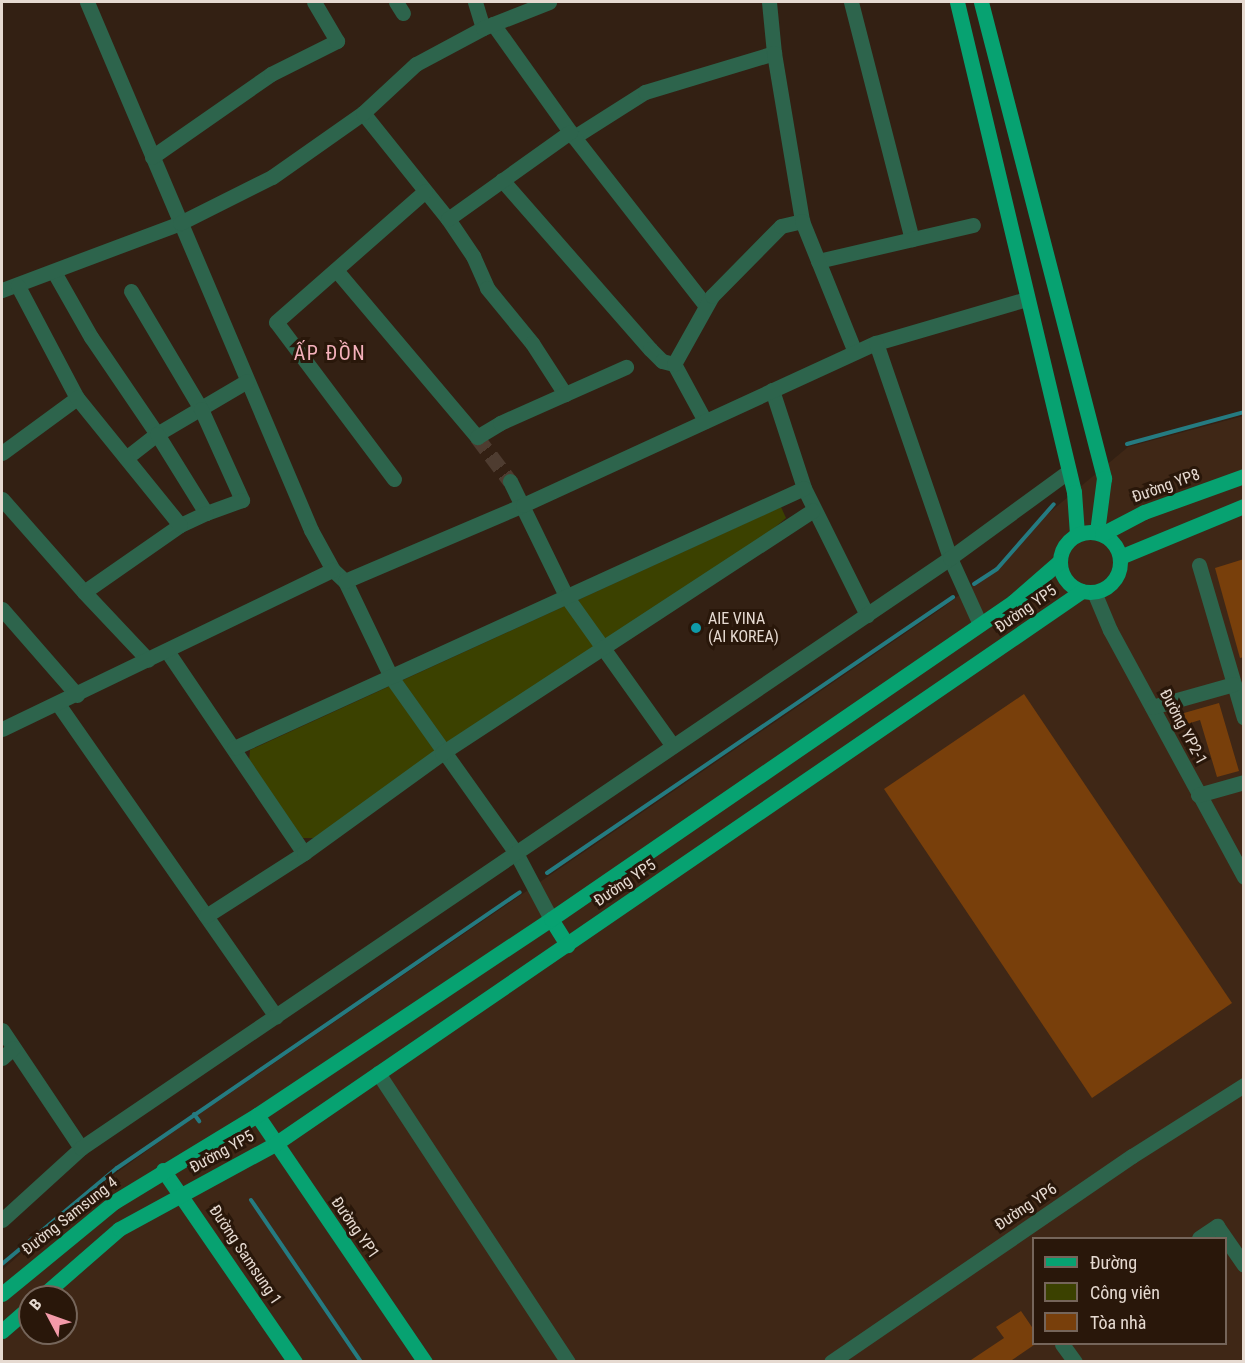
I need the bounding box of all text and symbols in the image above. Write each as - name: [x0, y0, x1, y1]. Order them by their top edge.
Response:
- district label: ẤP ĐỒN: [294, 341, 366, 365]
- street label: Đường YP8: [1130, 465, 1202, 507]
- street label: Đường YP5: [992, 581, 1060, 637]
- place label: AIE VINA (AI KOREA): [708, 609, 779, 647]
- marker: AIE VINA (AI KOREA): [689, 621, 703, 635]
- street label: Đường YP2-1: [1155, 686, 1211, 768]
- street label: Đường YP5: [590, 855, 660, 911]
- street label: Đường YP5: [186, 1126, 258, 1178]
- street label: Đường Samsung 4: [18, 1173, 122, 1259]
- street label: Đường YP6: [991, 1179, 1061, 1235]
- street label: Đường YP1: [327, 1194, 383, 1262]
- street label: Đường Samsung 1: [205, 1202, 285, 1308]
- legend: [1032, 1237, 1227, 1345]
- text: Đường: [1090, 1252, 1137, 1273]
- text: Công viên: [1090, 1282, 1160, 1303]
- north arrow: [18, 1285, 78, 1345]
- text: B: [25, 1295, 46, 1314]
- text: Tòa nhà: [1090, 1312, 1146, 1333]

